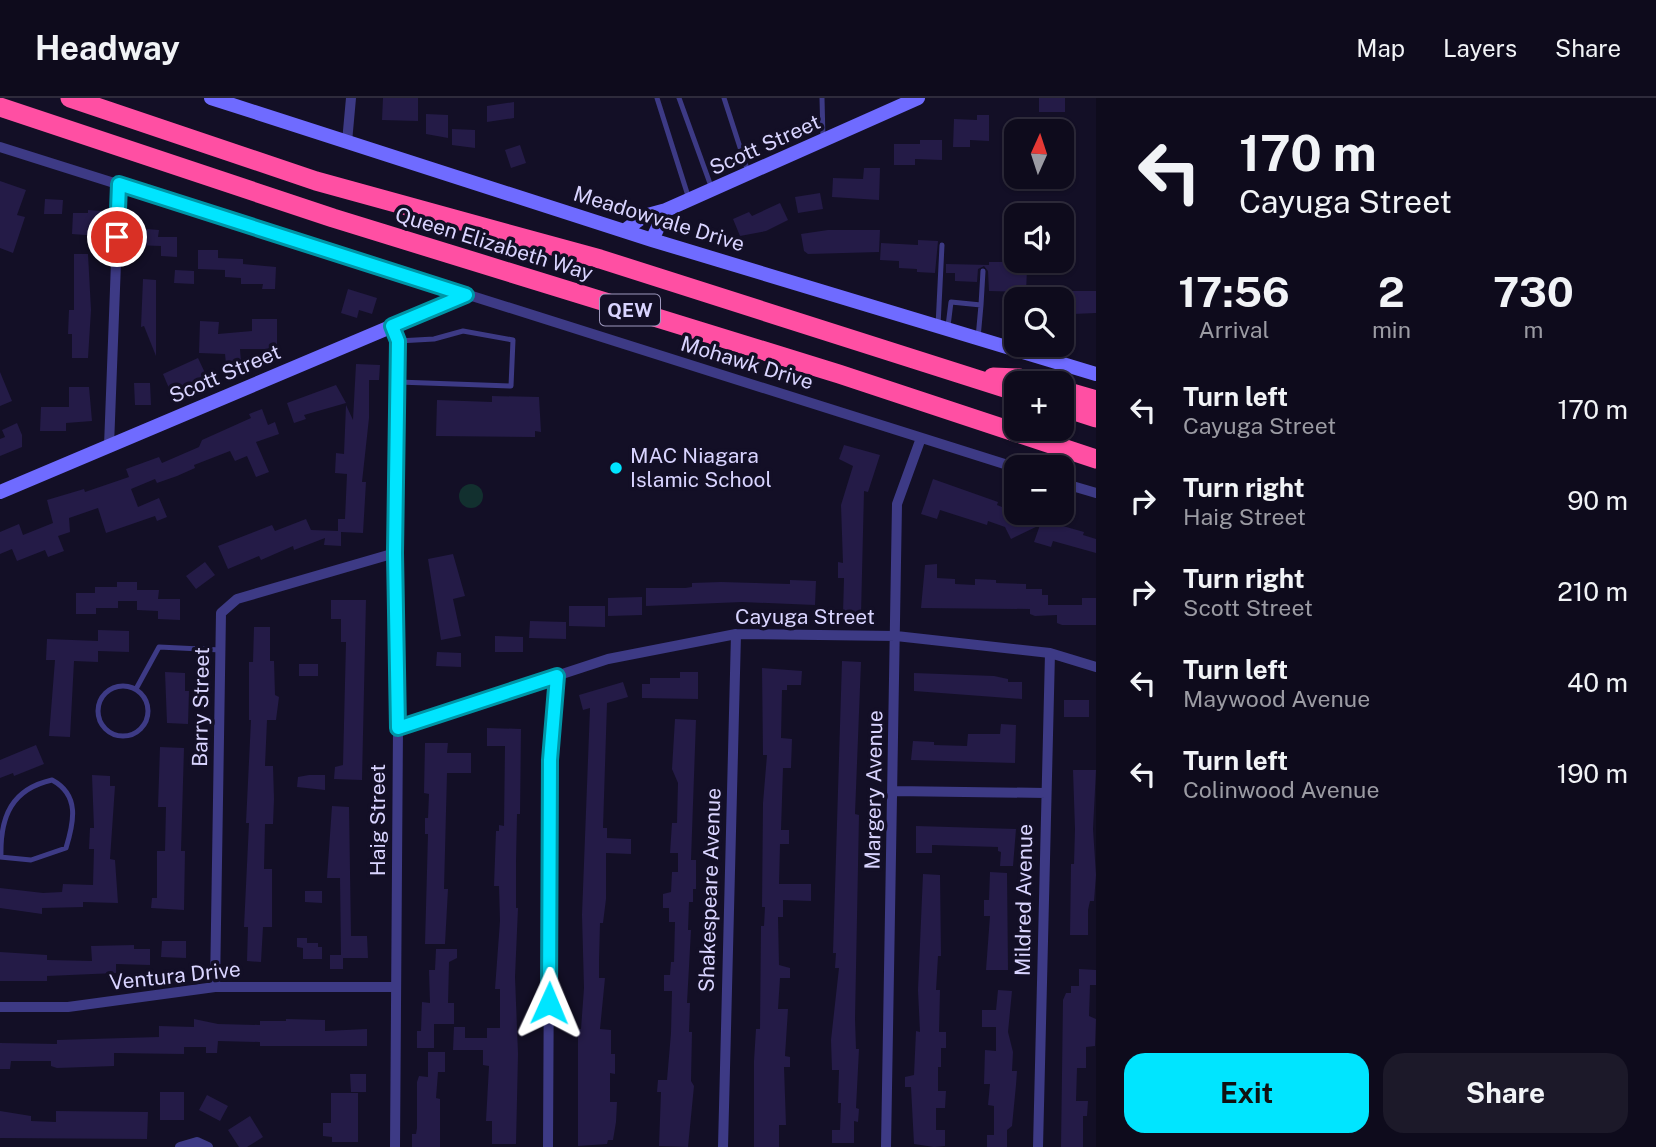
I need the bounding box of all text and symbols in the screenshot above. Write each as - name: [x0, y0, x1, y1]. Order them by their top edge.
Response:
- text: Headway: [35, 29, 180, 67]
- text: Map: [1356, 34, 1405, 62]
- text: Layers: [1443, 34, 1517, 62]
- text: Share: [1555, 34, 1621, 62]
- street label: Scott Street: [706, 109, 824, 180]
- north arrow: [1004, 119, 1074, 189]
- map controls: [1004, 119, 1074, 525]
- text: 170 m: [1239, 124, 1377, 182]
- icon: left: [1124, 126, 1215, 217]
- street label: Meadowvale Drive: [571, 181, 748, 256]
- text: Cayuga Street: [1239, 183, 1452, 220]
- street label: Queen Elizabeth Way: [392, 202, 596, 285]
- button: sound: [1004, 203, 1074, 273]
- pin: [87, 207, 147, 267]
- icon: arrive: [98, 218, 136, 256]
- text: 17:56: [1178, 267, 1290, 316]
- text: 2: [1378, 267, 1405, 316]
- text: 730: [1493, 267, 1574, 316]
- button: search: [1004, 287, 1074, 357]
- road number: QEW: [600, 294, 660, 326]
- text: Arrival: [1198, 316, 1269, 343]
- text: min: [1372, 316, 1411, 343]
- text: m: [1524, 316, 1543, 343]
- street label: Mohawk Drive: [678, 331, 816, 395]
- street label: Scott Street: [165, 339, 284, 408]
- button: +: [1004, 371, 1074, 441]
- text: Turn left: [1183, 381, 1288, 412]
- icon: left: [1124, 391, 1162, 429]
- text: 170 m: [1558, 394, 1628, 425]
- text: Cayuga Street: [1183, 412, 1336, 439]
- place label: MAC Niagara Islamic School: [630, 443, 772, 492]
- button: −: [1004, 455, 1074, 525]
- marker: MAC Niagara Islamic School: [608, 460, 624, 476]
- text: Turn right: [1183, 472, 1305, 503]
- icon: right: [1124, 482, 1162, 520]
- text: 90 m: [1567, 485, 1628, 516]
- text: Haig Street: [1183, 503, 1306, 530]
- text: Turn right: [1183, 563, 1305, 594]
- icon: right: [1124, 573, 1162, 611]
- text: 210 m: [1557, 576, 1628, 607]
- text: Scott Street: [1183, 594, 1313, 621]
- street label: Cayuga Street: [735, 604, 875, 629]
- street label: Barry Street: [187, 647, 214, 767]
- text: Turn left: [1183, 654, 1288, 685]
- icon: left: [1124, 664, 1162, 702]
- text: 40 m: [1567, 667, 1628, 698]
- text: Maywood Avenue: [1183, 685, 1370, 712]
- street label: Margery Avenue: [860, 710, 887, 870]
- text: Turn left: [1183, 745, 1288, 776]
- icon: left: [1124, 755, 1162, 793]
- text: 190 m: [1557, 758, 1628, 789]
- street label: Haig Street: [365, 764, 390, 876]
- text: Colinwood Avenue: [1183, 776, 1379, 803]
- street label: Shakespeare Avenue: [693, 787, 726, 993]
- street label: Mildred Avenue: [1010, 824, 1037, 976]
- street label: Ventura Drive: [108, 956, 242, 995]
- position arrow: [512, 966, 586, 1040]
- button: Exit: [1124, 1053, 1369, 1133]
- button: Share: [1383, 1053, 1628, 1133]

